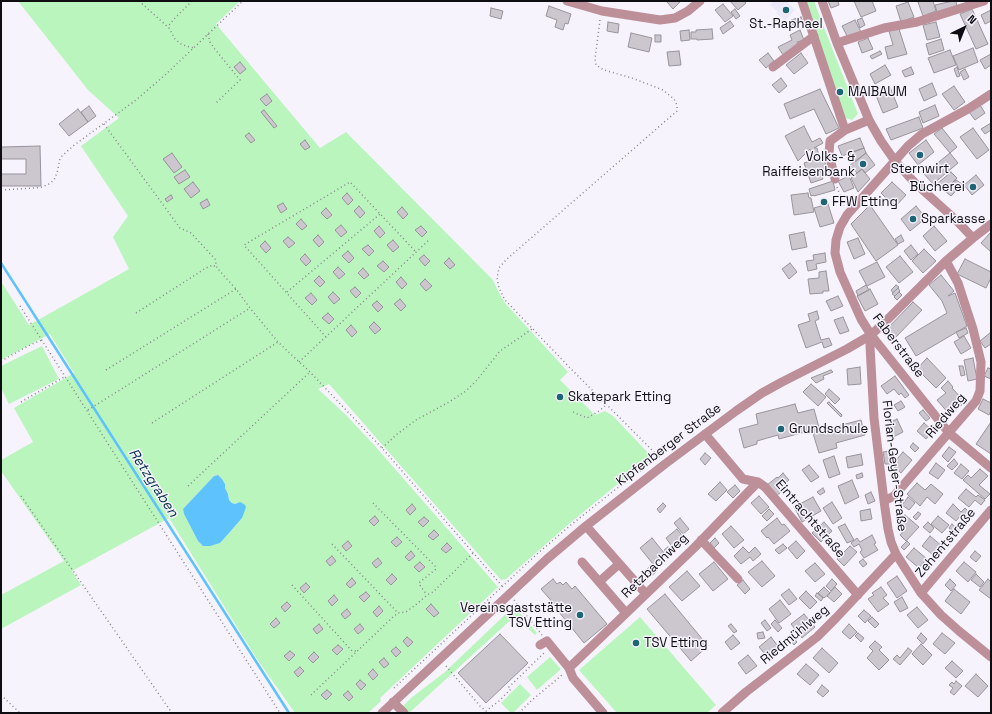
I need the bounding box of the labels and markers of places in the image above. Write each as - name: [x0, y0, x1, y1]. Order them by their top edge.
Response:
- marker: St.-Raphael: [781, 5, 791, 15]
- place label: St.-Raphael: [749, 16, 823, 32]
- place label: MAIBAUM: [848, 84, 907, 100]
- marker: MAIBAUM: [835, 87, 845, 97]
- place label: Volks- & Raiffeisenbank: [762, 149, 855, 180]
- marker: Sternwirt: [915, 150, 925, 160]
- marker: Volks- & Raiffeisenbank: [858, 159, 868, 169]
- place label: Sternwirt: [891, 161, 949, 177]
- place label: Bücherei: [909, 179, 965, 195]
- marker: Bücherei: [968, 182, 978, 192]
- place label: FFW Etting: [832, 194, 898, 210]
- marker: FFW Etting: [819, 197, 829, 207]
- place label: Sparkasse: [921, 211, 985, 227]
- marker: Sparkasse: [908, 214, 918, 224]
- place label: Skatepark Etting: [568, 389, 671, 405]
- marker: Skatepark Etting: [555, 392, 565, 402]
- place label: Grundschule: [789, 421, 868, 437]
- marker: Grundschule: [776, 424, 786, 434]
- place label: Vereinsgaststätte TSV Etting: [460, 600, 572, 631]
- marker: Vereinsgaststätte TSV Etting: [575, 610, 585, 620]
- place label: TSV Etting: [644, 635, 708, 651]
- marker: TSV Etting: [631, 638, 641, 648]

